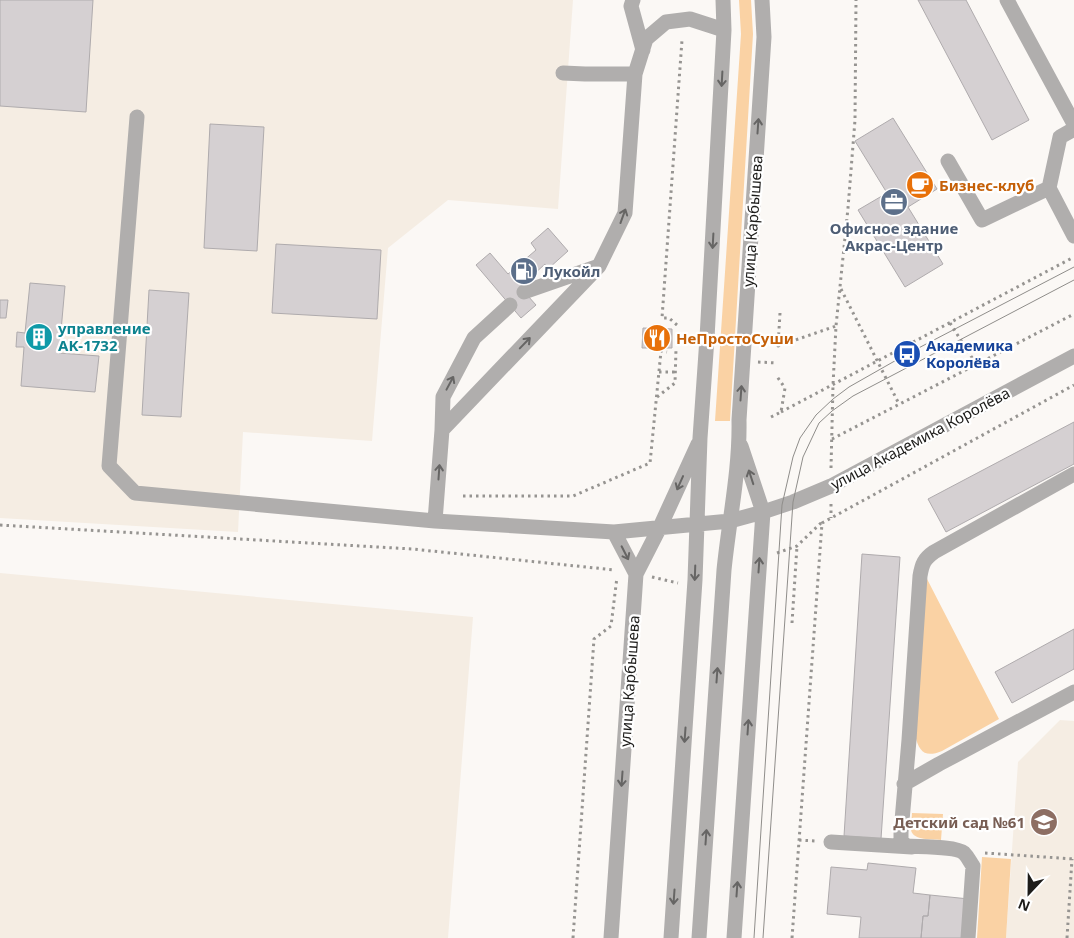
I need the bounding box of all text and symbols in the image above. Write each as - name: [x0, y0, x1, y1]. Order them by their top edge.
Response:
- one-way arrow: [717, 71, 726, 87]
- one-way arrow: [754, 119, 763, 135]
- street label: улица Карбышева: [737, 154, 767, 288]
- cafe icon: Бизнес-клуб: [905, 170, 935, 200]
- place label: Бизнес-клуб: [939, 175, 1034, 195]
- office icon: Офисное здание Акрас-Центр: [879, 187, 909, 217]
- one-way arrow: [619, 209, 628, 224]
- place label: Офисное здание Акрас-Центр: [830, 218, 958, 255]
- one-way arrow: [708, 233, 717, 249]
- fuel station icon: Лукойл: [509, 256, 539, 286]
- place label: Лукойл: [543, 261, 600, 281]
- place label: управление AK-1732: [57, 318, 151, 355]
- building icon: управление AK-1732: [24, 322, 54, 352]
- restaurant icon: НеПростоСуши: [642, 323, 672, 353]
- place label: НеПростоСуши: [676, 328, 794, 348]
- place label: Академика Королёва: [926, 335, 1013, 372]
- one-way arrow: [519, 337, 531, 350]
- bus stop icon: Академика Королёва: [892, 339, 922, 369]
- one-way arrow: [446, 376, 455, 391]
- street label: улица Академика Королёва: [827, 382, 1013, 494]
- one-way arrow: [737, 386, 746, 402]
- one-way arrow: [434, 465, 443, 481]
- one-way arrow: [746, 470, 755, 485]
- one-way arrow: [675, 475, 685, 490]
- one-way arrow: [620, 545, 630, 560]
- one-way arrow: [755, 557, 764, 573]
- one-way arrow: [691, 565, 700, 581]
- street label: улица Карбышева: [614, 614, 644, 748]
- one-way arrow: [713, 667, 722, 683]
- one-way arrow: [744, 720, 753, 736]
- one-way arrow: [680, 727, 689, 743]
- one-way arrow: [617, 771, 626, 787]
- school or university icon: Детский сад №61: [1029, 807, 1059, 837]
- place label: Детский сад №61: [893, 812, 1025, 832]
- one-way arrow: [701, 829, 710, 845]
- north arrow: [1004, 868, 1054, 918]
- one-way arrow: [733, 882, 742, 898]
- one-way arrow: [669, 889, 678, 905]
- text: N: [1015, 895, 1033, 916]

